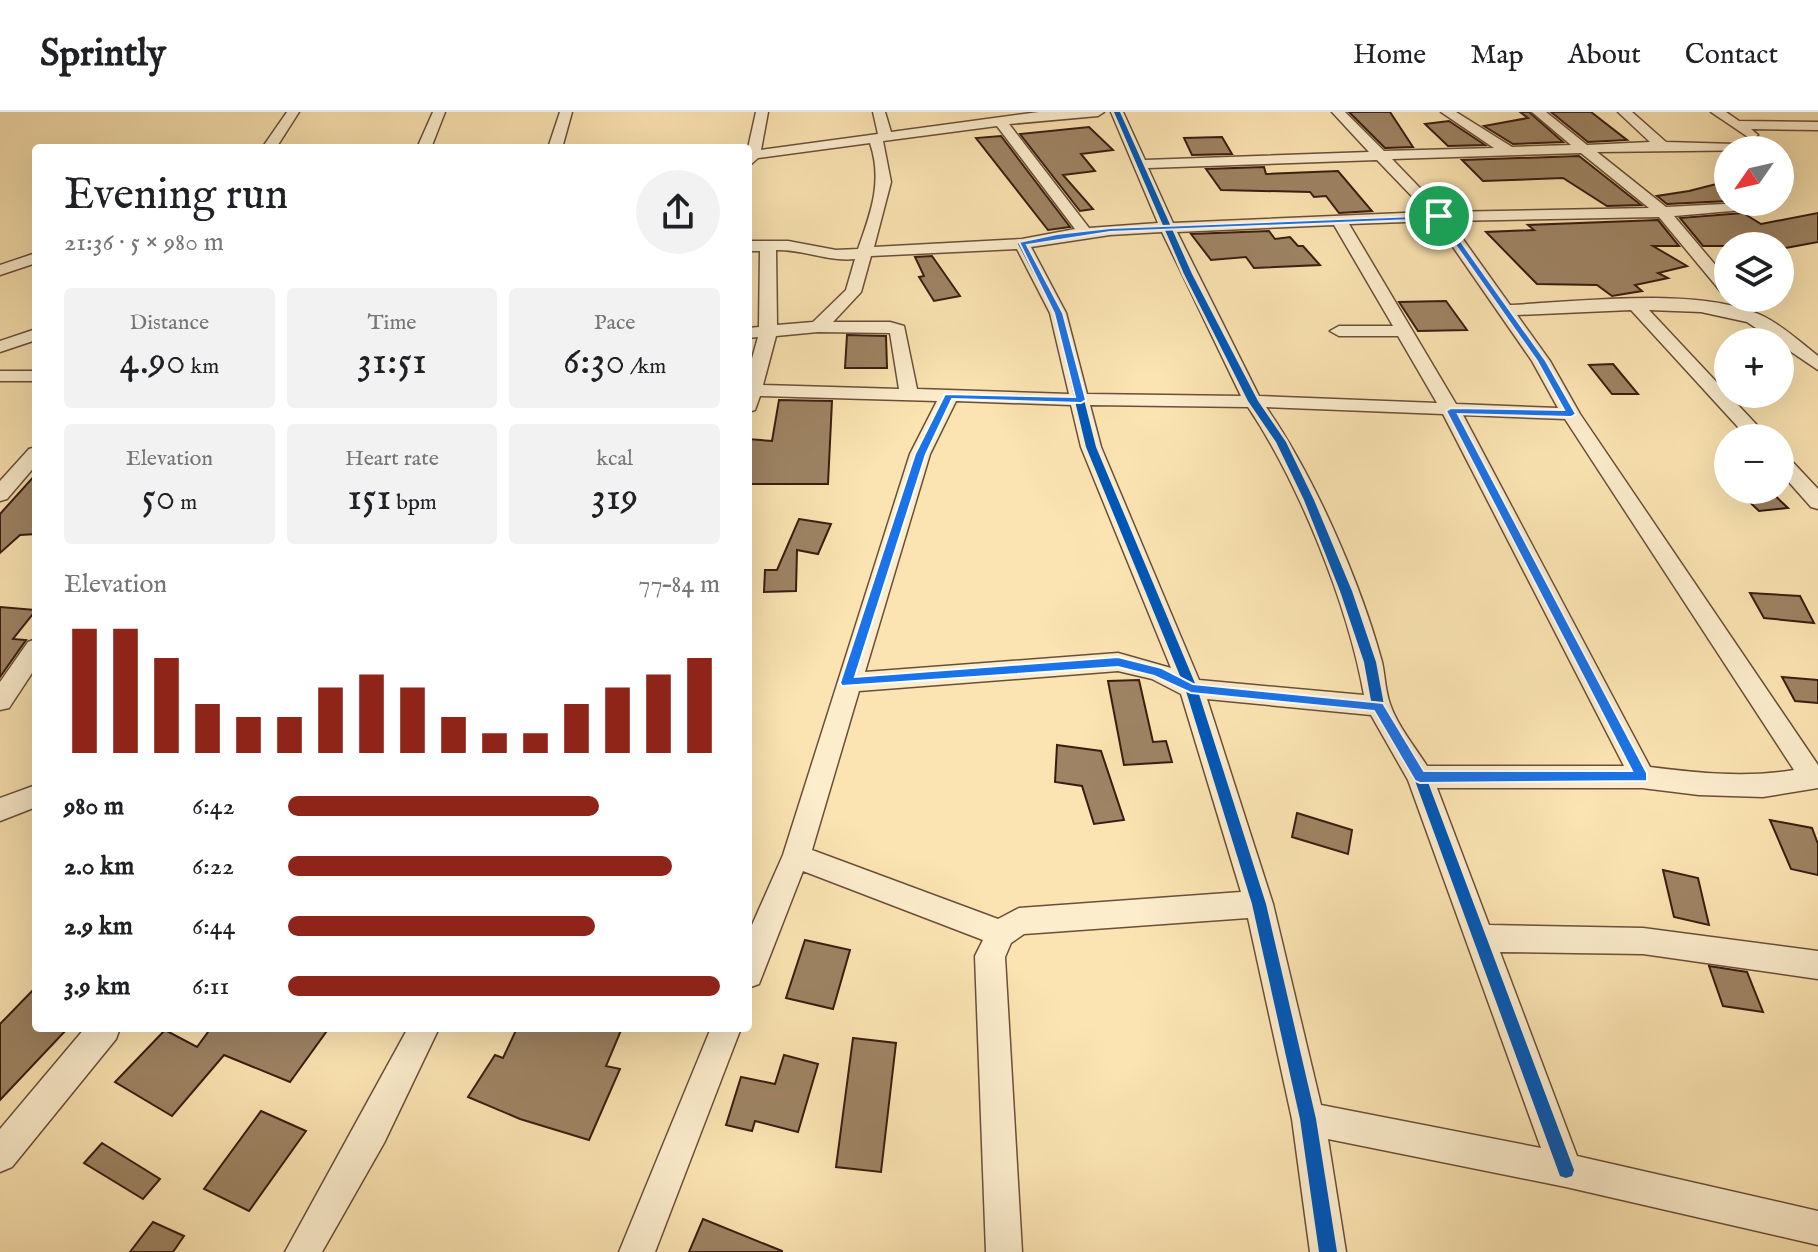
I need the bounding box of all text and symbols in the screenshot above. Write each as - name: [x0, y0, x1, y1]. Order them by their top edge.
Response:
- text: Sprintly: [40, 31, 166, 79]
- text: Home: [1353, 38, 1426, 73]
- text: Map: [1470, 38, 1524, 73]
- text: About: [1568, 38, 1641, 73]
- text: Contact: [1685, 38, 1778, 73]
- north arrow: [1714, 136, 1794, 216]
- map controls: [1714, 136, 1794, 504]
- text: Evening run: [64, 168, 288, 224]
- button: share: [636, 170, 720, 254]
- pin: [1405, 182, 1473, 250]
- icon: arrive: [1417, 194, 1461, 238]
- text: 21:36 · 5 × 980 m: [64, 226, 224, 259]
- button: layers: [1714, 232, 1794, 312]
- text: Distance: [130, 309, 209, 337]
- text: Time: [368, 309, 416, 337]
- text: Pace: [594, 309, 635, 337]
- button: +: [1714, 328, 1794, 408]
- text: 4.90: [119, 337, 186, 388]
- text: 31:51: [357, 337, 427, 388]
- text: 6:30: [563, 337, 625, 388]
- text: km: [186, 353, 219, 381]
- text: /km: [625, 353, 666, 381]
- button: −: [1714, 424, 1794, 504]
- text: Elevation: [126, 445, 213, 473]
- text: Heart rate: [345, 445, 439, 473]
- text: kcal: [596, 445, 633, 473]
- text: 50: [141, 473, 175, 524]
- text: 151: [347, 473, 391, 524]
- text: 319: [591, 473, 638, 524]
- text: m: [175, 489, 197, 517]
- text: bpm: [391, 489, 437, 517]
- text: Elevation: [64, 568, 167, 601]
- text: 77–84 m: [638, 568, 720, 601]
- text: 980 m: [64, 790, 124, 823]
- text: 6:42: [192, 790, 235, 823]
- text: 2.0 km: [64, 850, 134, 883]
- text: 6:22: [192, 850, 234, 883]
- text: 2.9 km: [64, 910, 133, 943]
- text: 6:44: [192, 910, 235, 943]
- text: 3.9 km: [64, 970, 130, 1003]
- text: 6:11: [192, 970, 229, 1003]

